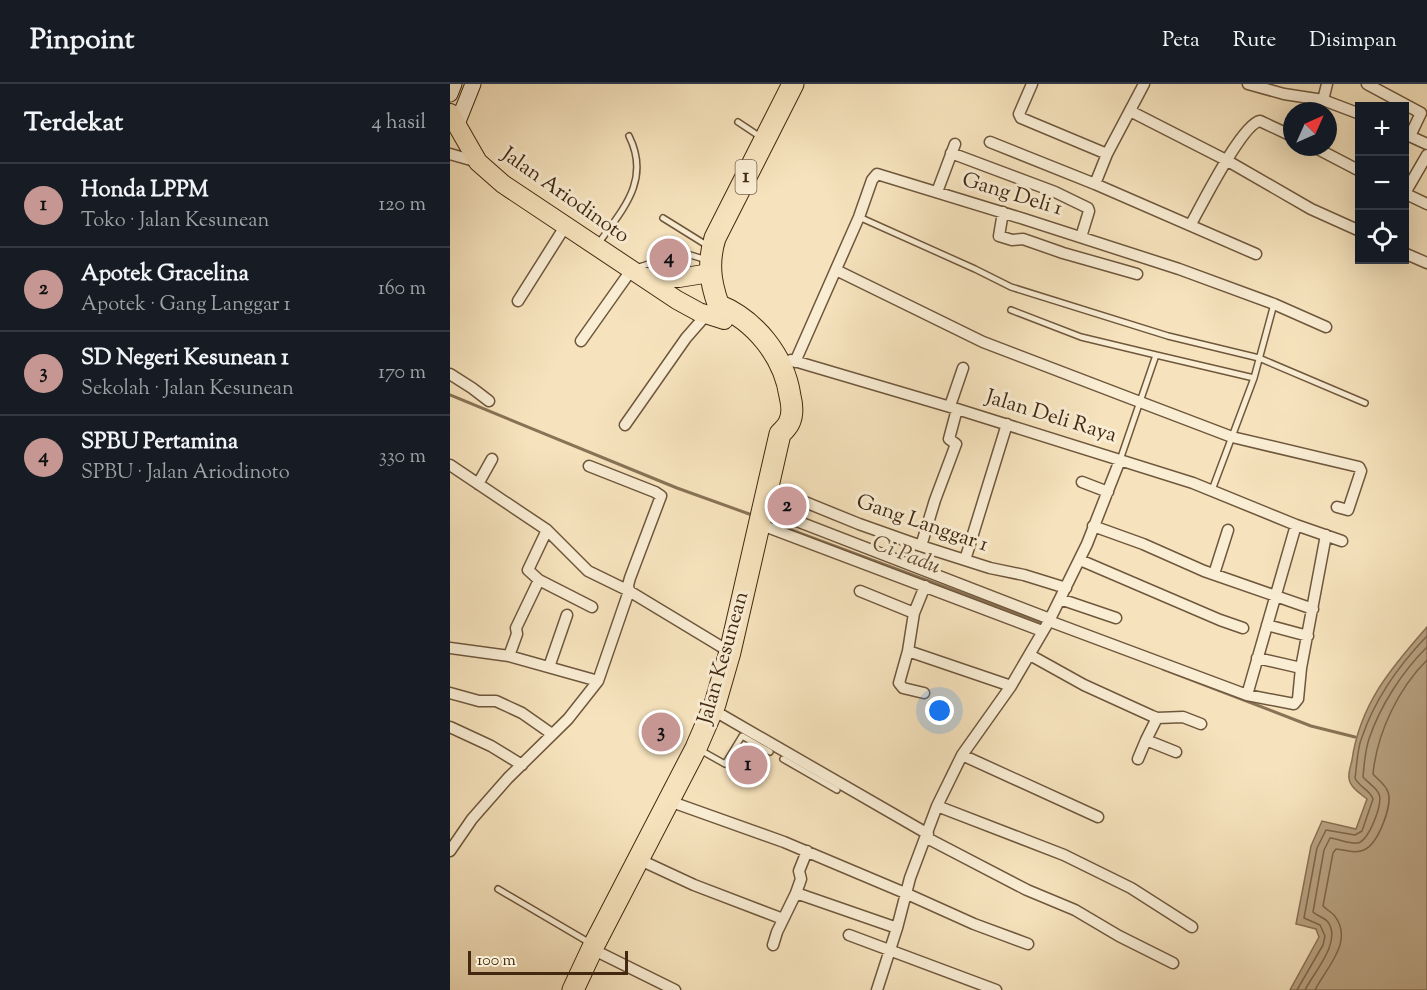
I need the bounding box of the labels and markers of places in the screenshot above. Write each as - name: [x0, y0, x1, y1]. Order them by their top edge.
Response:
- pin: 4: [650, 236, 688, 280]
- pin: 2: [768, 484, 806, 528]
- pin: 3: [642, 710, 680, 754]
- pin: 1: [728, 742, 768, 788]

